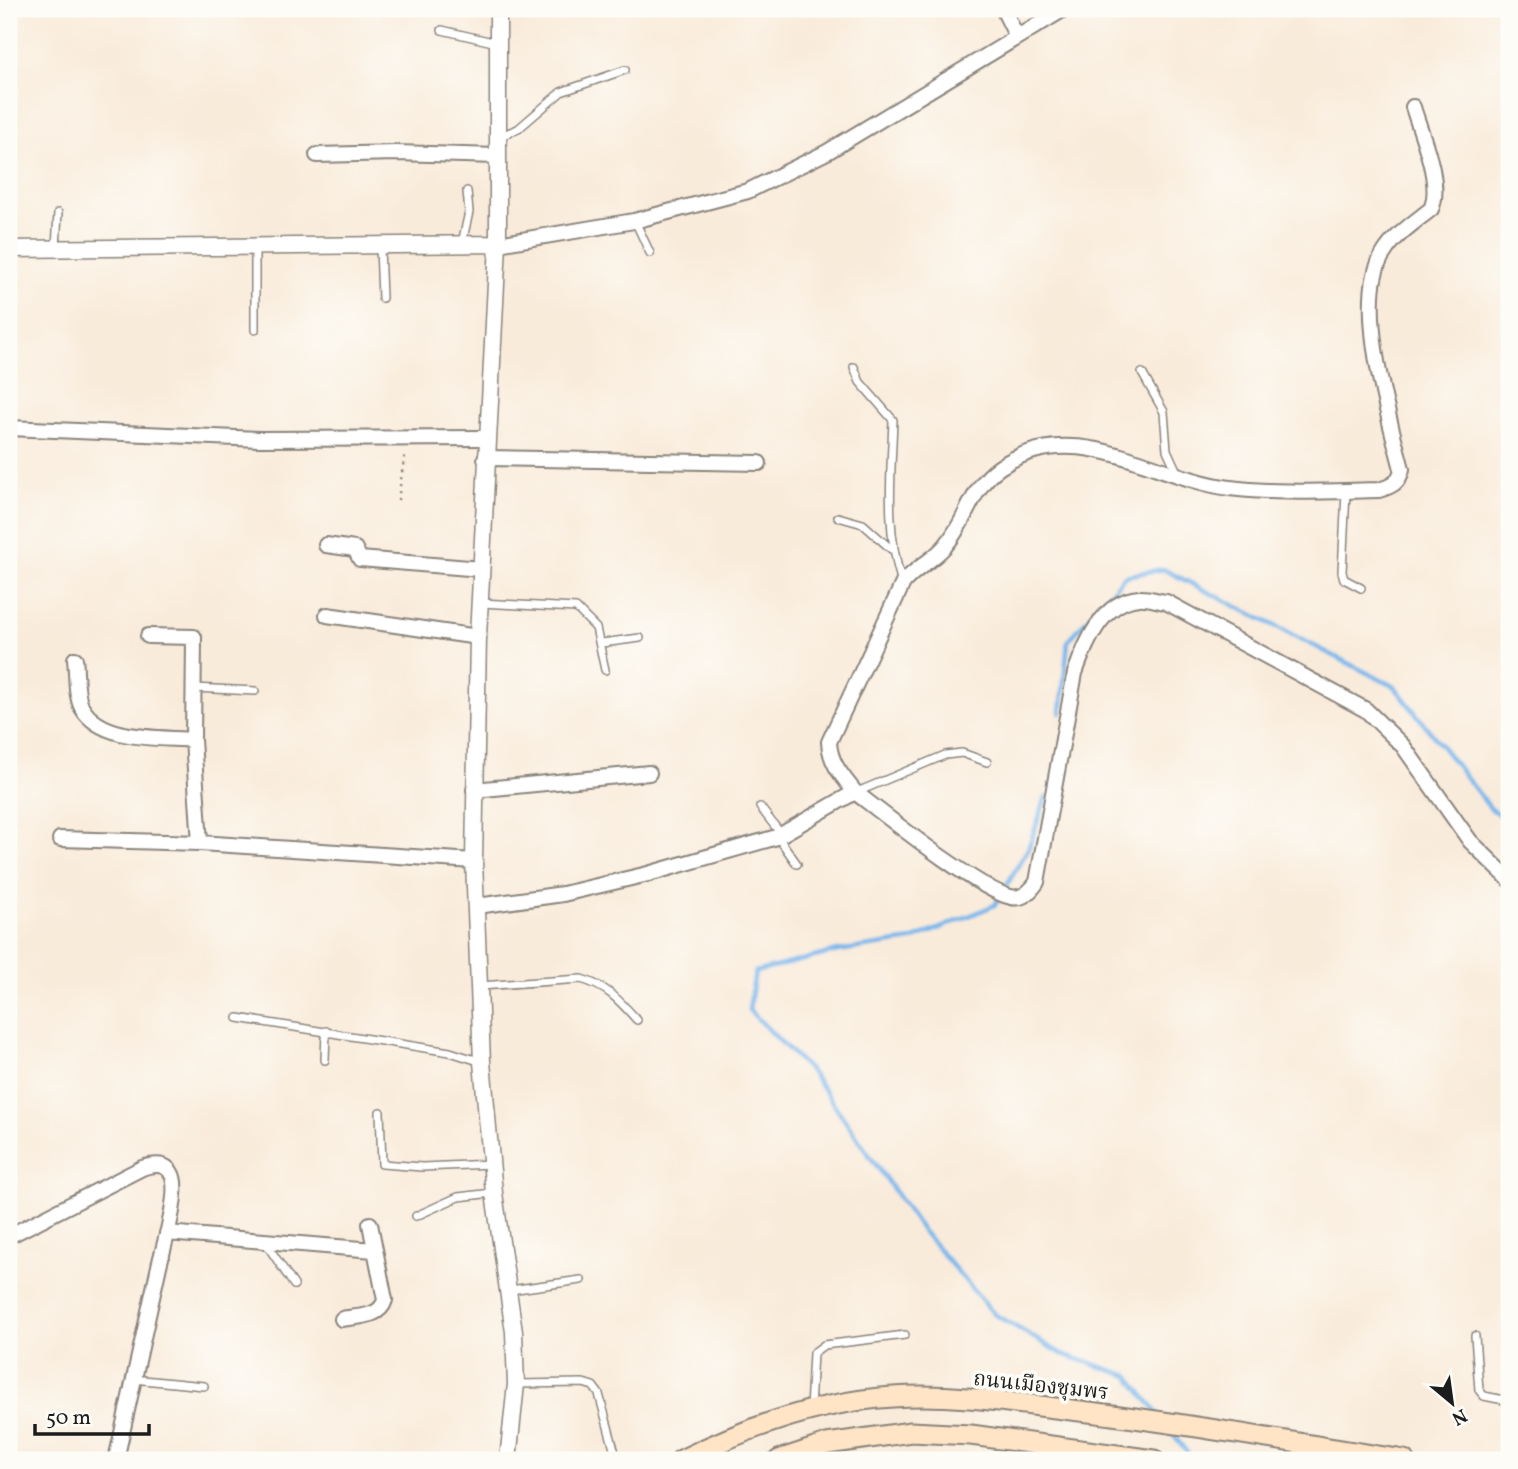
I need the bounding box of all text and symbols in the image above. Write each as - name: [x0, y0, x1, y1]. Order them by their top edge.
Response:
- street label: ถนนเมืองชุมพร: [972, 1365, 1110, 1408]
- north arrow: [1416, 1368, 1486, 1438]
- scale bar: [35, 1392, 149, 1436]
- text: N: [1447, 1401, 1472, 1431]
- text: 50 m: [46, 1404, 91, 1433]

